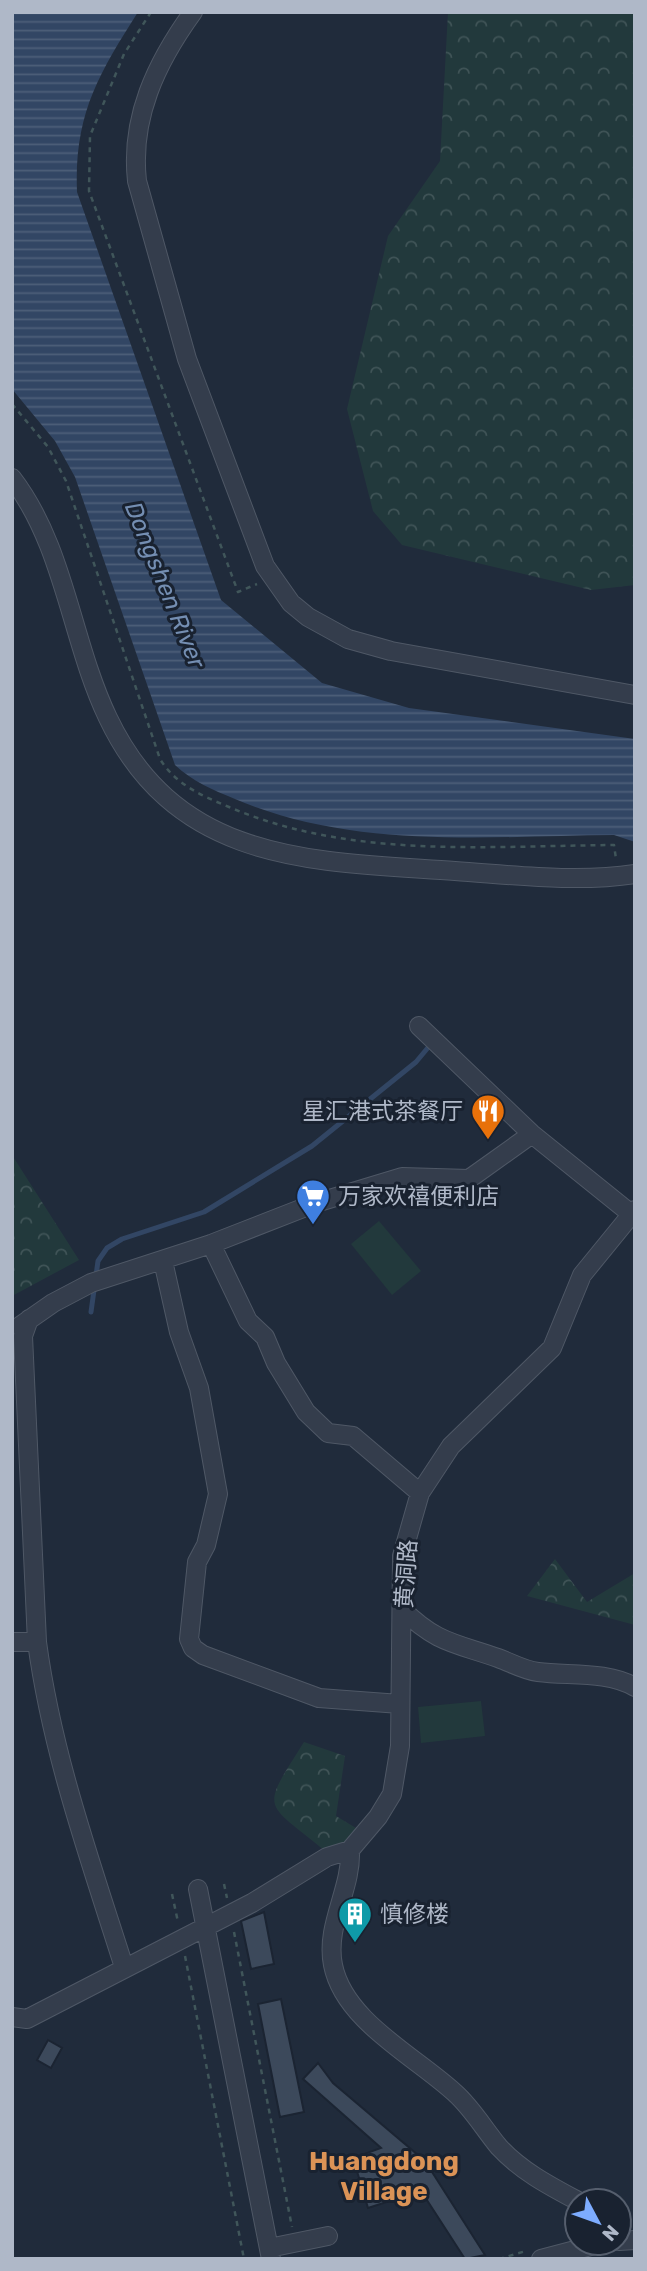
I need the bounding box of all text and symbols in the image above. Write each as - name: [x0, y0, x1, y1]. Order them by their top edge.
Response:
- water label: Dongshen River: [119, 498, 211, 673]
- restaurant icon: 星汇港式茶餐厅: [469, 1092, 507, 1141]
- place label: 星汇港式茶餐厅: [302, 1097, 463, 1125]
- supermarket icon: 万家欢禧便利店: [294, 1177, 332, 1226]
- place label: 万家欢禧便利店: [338, 1182, 499, 1210]
- street label: 黄洞路: [390, 1539, 422, 1609]
- building icon: 慎修楼: [336, 1895, 374, 1944]
- place label: 慎修楼: [380, 1900, 449, 1928]
- district label: Huangdong Village: [309, 2146, 459, 2207]
- north arrow: [563, 2187, 633, 2257]
- text: N: [597, 2220, 624, 2246]

